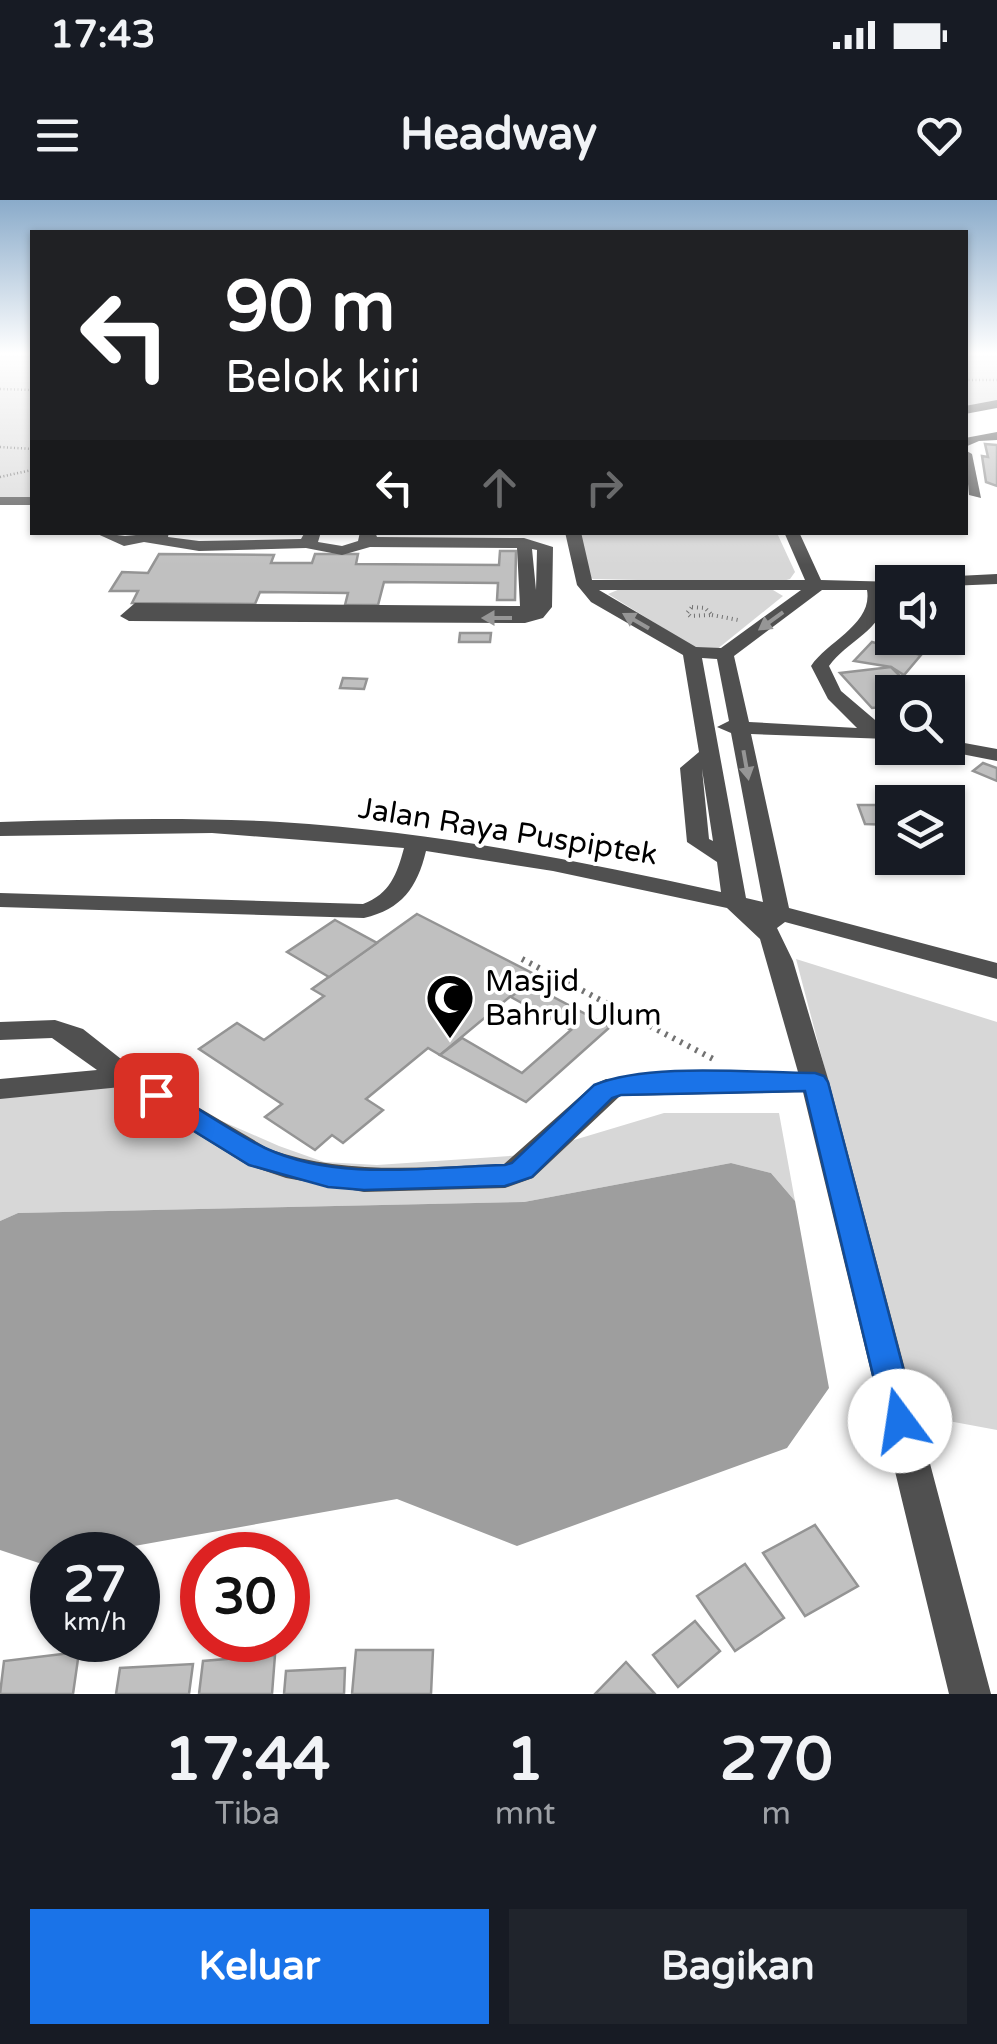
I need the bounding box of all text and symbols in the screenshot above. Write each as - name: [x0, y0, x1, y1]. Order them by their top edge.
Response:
- text: 17:43: [50, 12, 155, 58]
- icon: menu: [30, 108, 85, 163]
- text: Headway: [400, 108, 597, 162]
- icon: heart: [912, 108, 967, 163]
- text: 90 m: [225, 266, 395, 350]
- icon: left: [60, 270, 190, 400]
- text: Belok kiri: [225, 351, 420, 405]
- icon: left: [367, 460, 422, 515]
- icon: ahead: [472, 460, 527, 515]
- icon: right: [577, 460, 632, 515]
- map controls: [875, 565, 965, 875]
- button: sound: [875, 565, 965, 655]
- one-way arrow: [480, 610, 512, 626]
- one-way arrow: [757, 610, 784, 630]
- one-way arrow: [622, 613, 650, 630]
- button: search: [875, 675, 965, 765]
- one-way arrow: [739, 750, 754, 782]
- button: layers: [875, 785, 965, 875]
- street label: Jalan Raya Puspiptek: [356, 790, 660, 873]
- place label: Masjid Bahrul Ulum: [485, 963, 662, 1034]
- mosque icon: Masjid Bahrul Ulum: [424, 972, 476, 1040]
- pin: [114, 1053, 199, 1138]
- icon: arrive: [129, 1068, 184, 1123]
- position arrow: [848, 1369, 952, 1473]
- speed limit sign: 30: [180, 1532, 310, 1662]
- text: 27: [64, 1555, 126, 1615]
- text: km/h: [64, 1607, 126, 1637]
- text: 17:44: [164, 1724, 331, 1796]
- text: 1: [506, 1724, 544, 1796]
- text: 270: [720, 1724, 833, 1796]
- text: Tiba: [215, 1795, 280, 1833]
- text: mnt: [495, 1795, 555, 1833]
- text: m: [762, 1795, 791, 1833]
- button: Keluar: [30, 1909, 489, 2024]
- button: Bagikan: [509, 1909, 967, 2024]

